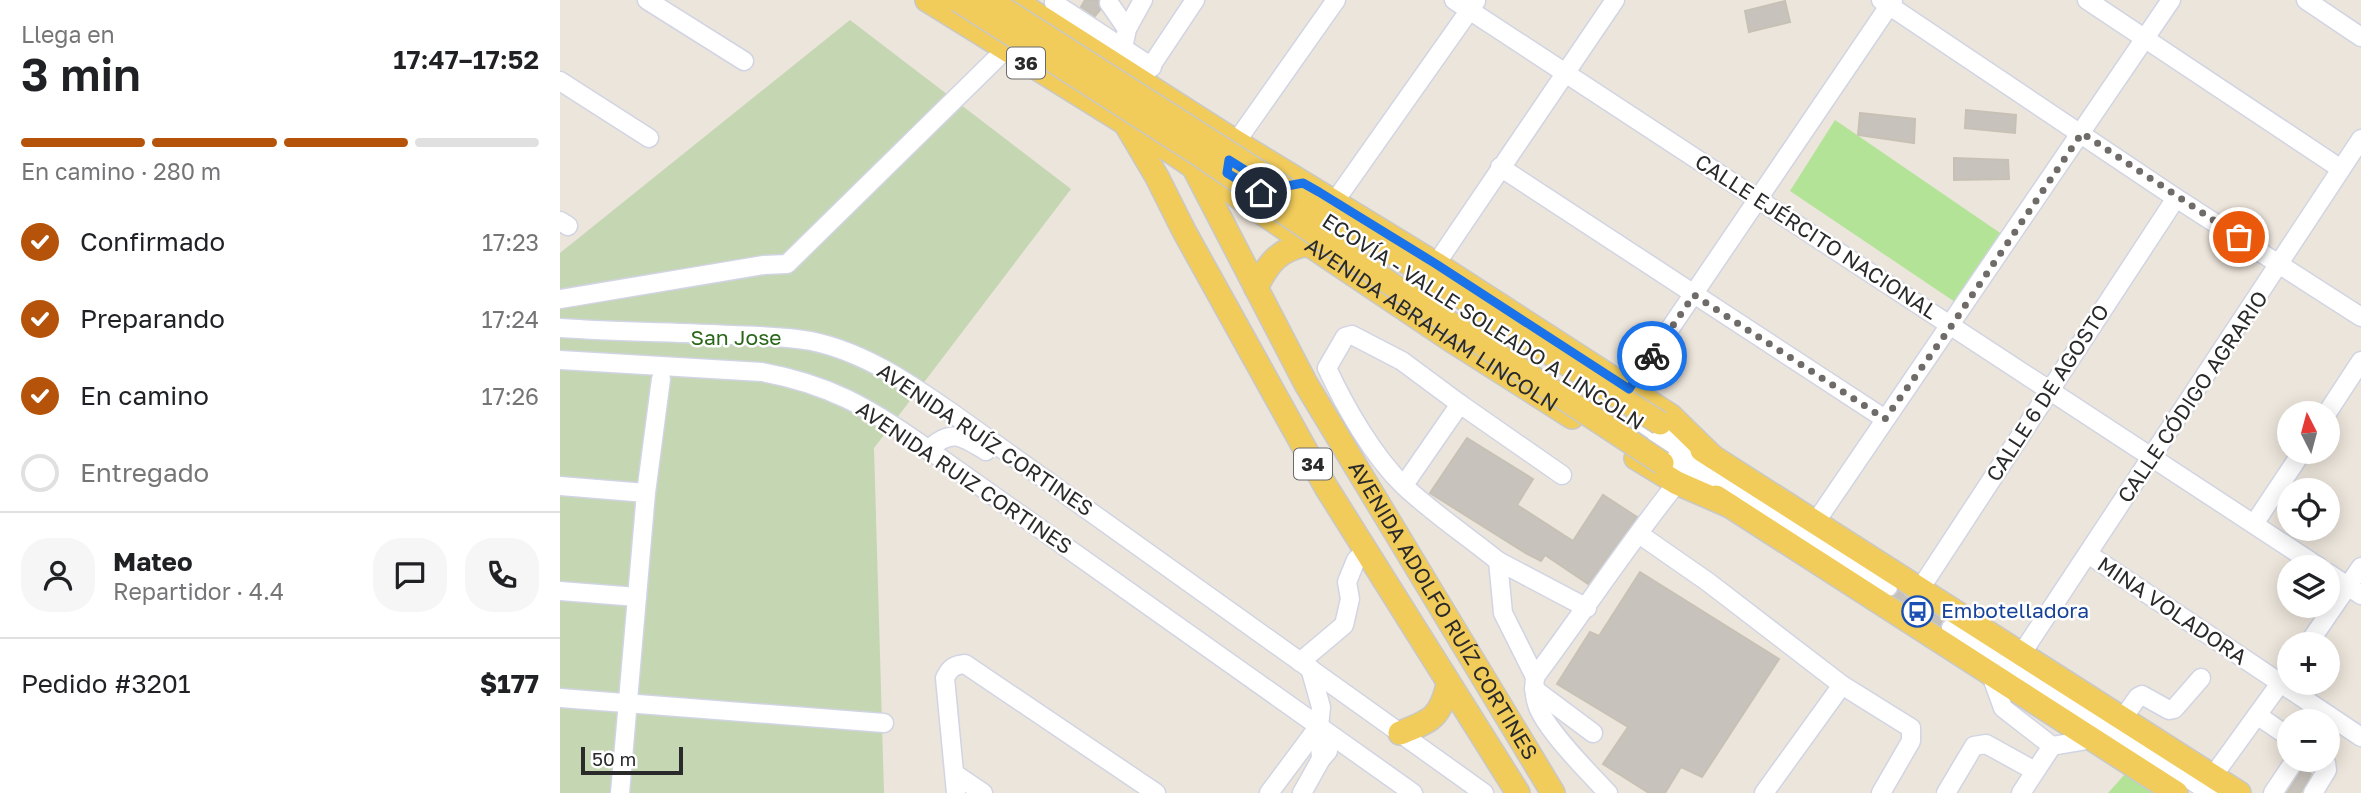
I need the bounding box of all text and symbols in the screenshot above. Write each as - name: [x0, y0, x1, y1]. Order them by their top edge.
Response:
- text: Llega en: [21, 20, 115, 48]
- text: 17:47–17:52: [393, 44, 539, 75]
- text: 3 min: [21, 46, 141, 101]
- road number: 36: [1007, 48, 1045, 78]
- street label: CALLE EJÉRCITO NACIONAL: [1690, 148, 1943, 324]
- text: En camino · 280 m: [21, 157, 221, 185]
- pin: [1231, 163, 1291, 223]
- icon: home: [1242, 174, 1280, 212]
- street label: ECOVÍA - VALLE SOLEADO A LINCOLN: [1318, 207, 1649, 435]
- pin: [2209, 207, 2269, 267]
- icon: bag: [2220, 218, 2258, 256]
- icon: check: [21, 223, 59, 261]
- text: Confirmado: [80, 226, 225, 257]
- text: 17:23: [482, 228, 539, 256]
- street label: AVENIDA ABRAHAM LINCOLN: [1300, 232, 1563, 417]
- street label: CALLE CÓDIGO AGRARIO: [2112, 286, 2273, 507]
- street label: CALLE 6 DE AGOSTO: [1980, 299, 2114, 486]
- icon: check: [21, 300, 59, 338]
- text: Preparando: [80, 303, 225, 334]
- text: 17:24: [481, 305, 539, 333]
- courier: [1617, 321, 1687, 391]
- park label: San Jose: [690, 324, 782, 350]
- icon: bike: [1633, 337, 1671, 375]
- street label: AVENIDA RUÍZ CORTINES: [873, 357, 1098, 521]
- icon: check: [21, 377, 59, 415]
- text: En camino: [80, 380, 209, 411]
- text: 17:26: [482, 382, 539, 410]
- street label: AVENIDA RUIZ CORTINES: [852, 395, 1077, 559]
- north arrow: [2277, 401, 2340, 464]
- map controls: [2277, 401, 2340, 772]
- road number: 34: [1294, 449, 1332, 480]
- street label: AVENIDA ADOLFO RUÍZ CORTINES: [1344, 456, 1544, 764]
- text: Entregado: [80, 457, 209, 488]
- button: locate: [2277, 478, 2340, 541]
- button: person: [21, 538, 95, 612]
- button: chat: [373, 538, 447, 612]
- button: phone: [465, 538, 539, 612]
- text: Mateo: [113, 546, 193, 577]
- street label: MINA VOLADORA: [2093, 551, 2252, 670]
- button: layers: [2277, 555, 2340, 618]
- text: Repartidor · 4.4: [113, 577, 284, 605]
- bus stop icon: Embotelladora: [1901, 594, 1935, 628]
- place label: Embotelladora: [1941, 597, 2089, 623]
- button: +: [2277, 632, 2340, 695]
- text: Pedido #3201: [21, 668, 191, 699]
- text: $177: [480, 668, 539, 699]
- button: −: [2277, 709, 2340, 772]
- scale bar: [581, 744, 682, 776]
- text: 50 m: [592, 747, 636, 770]

